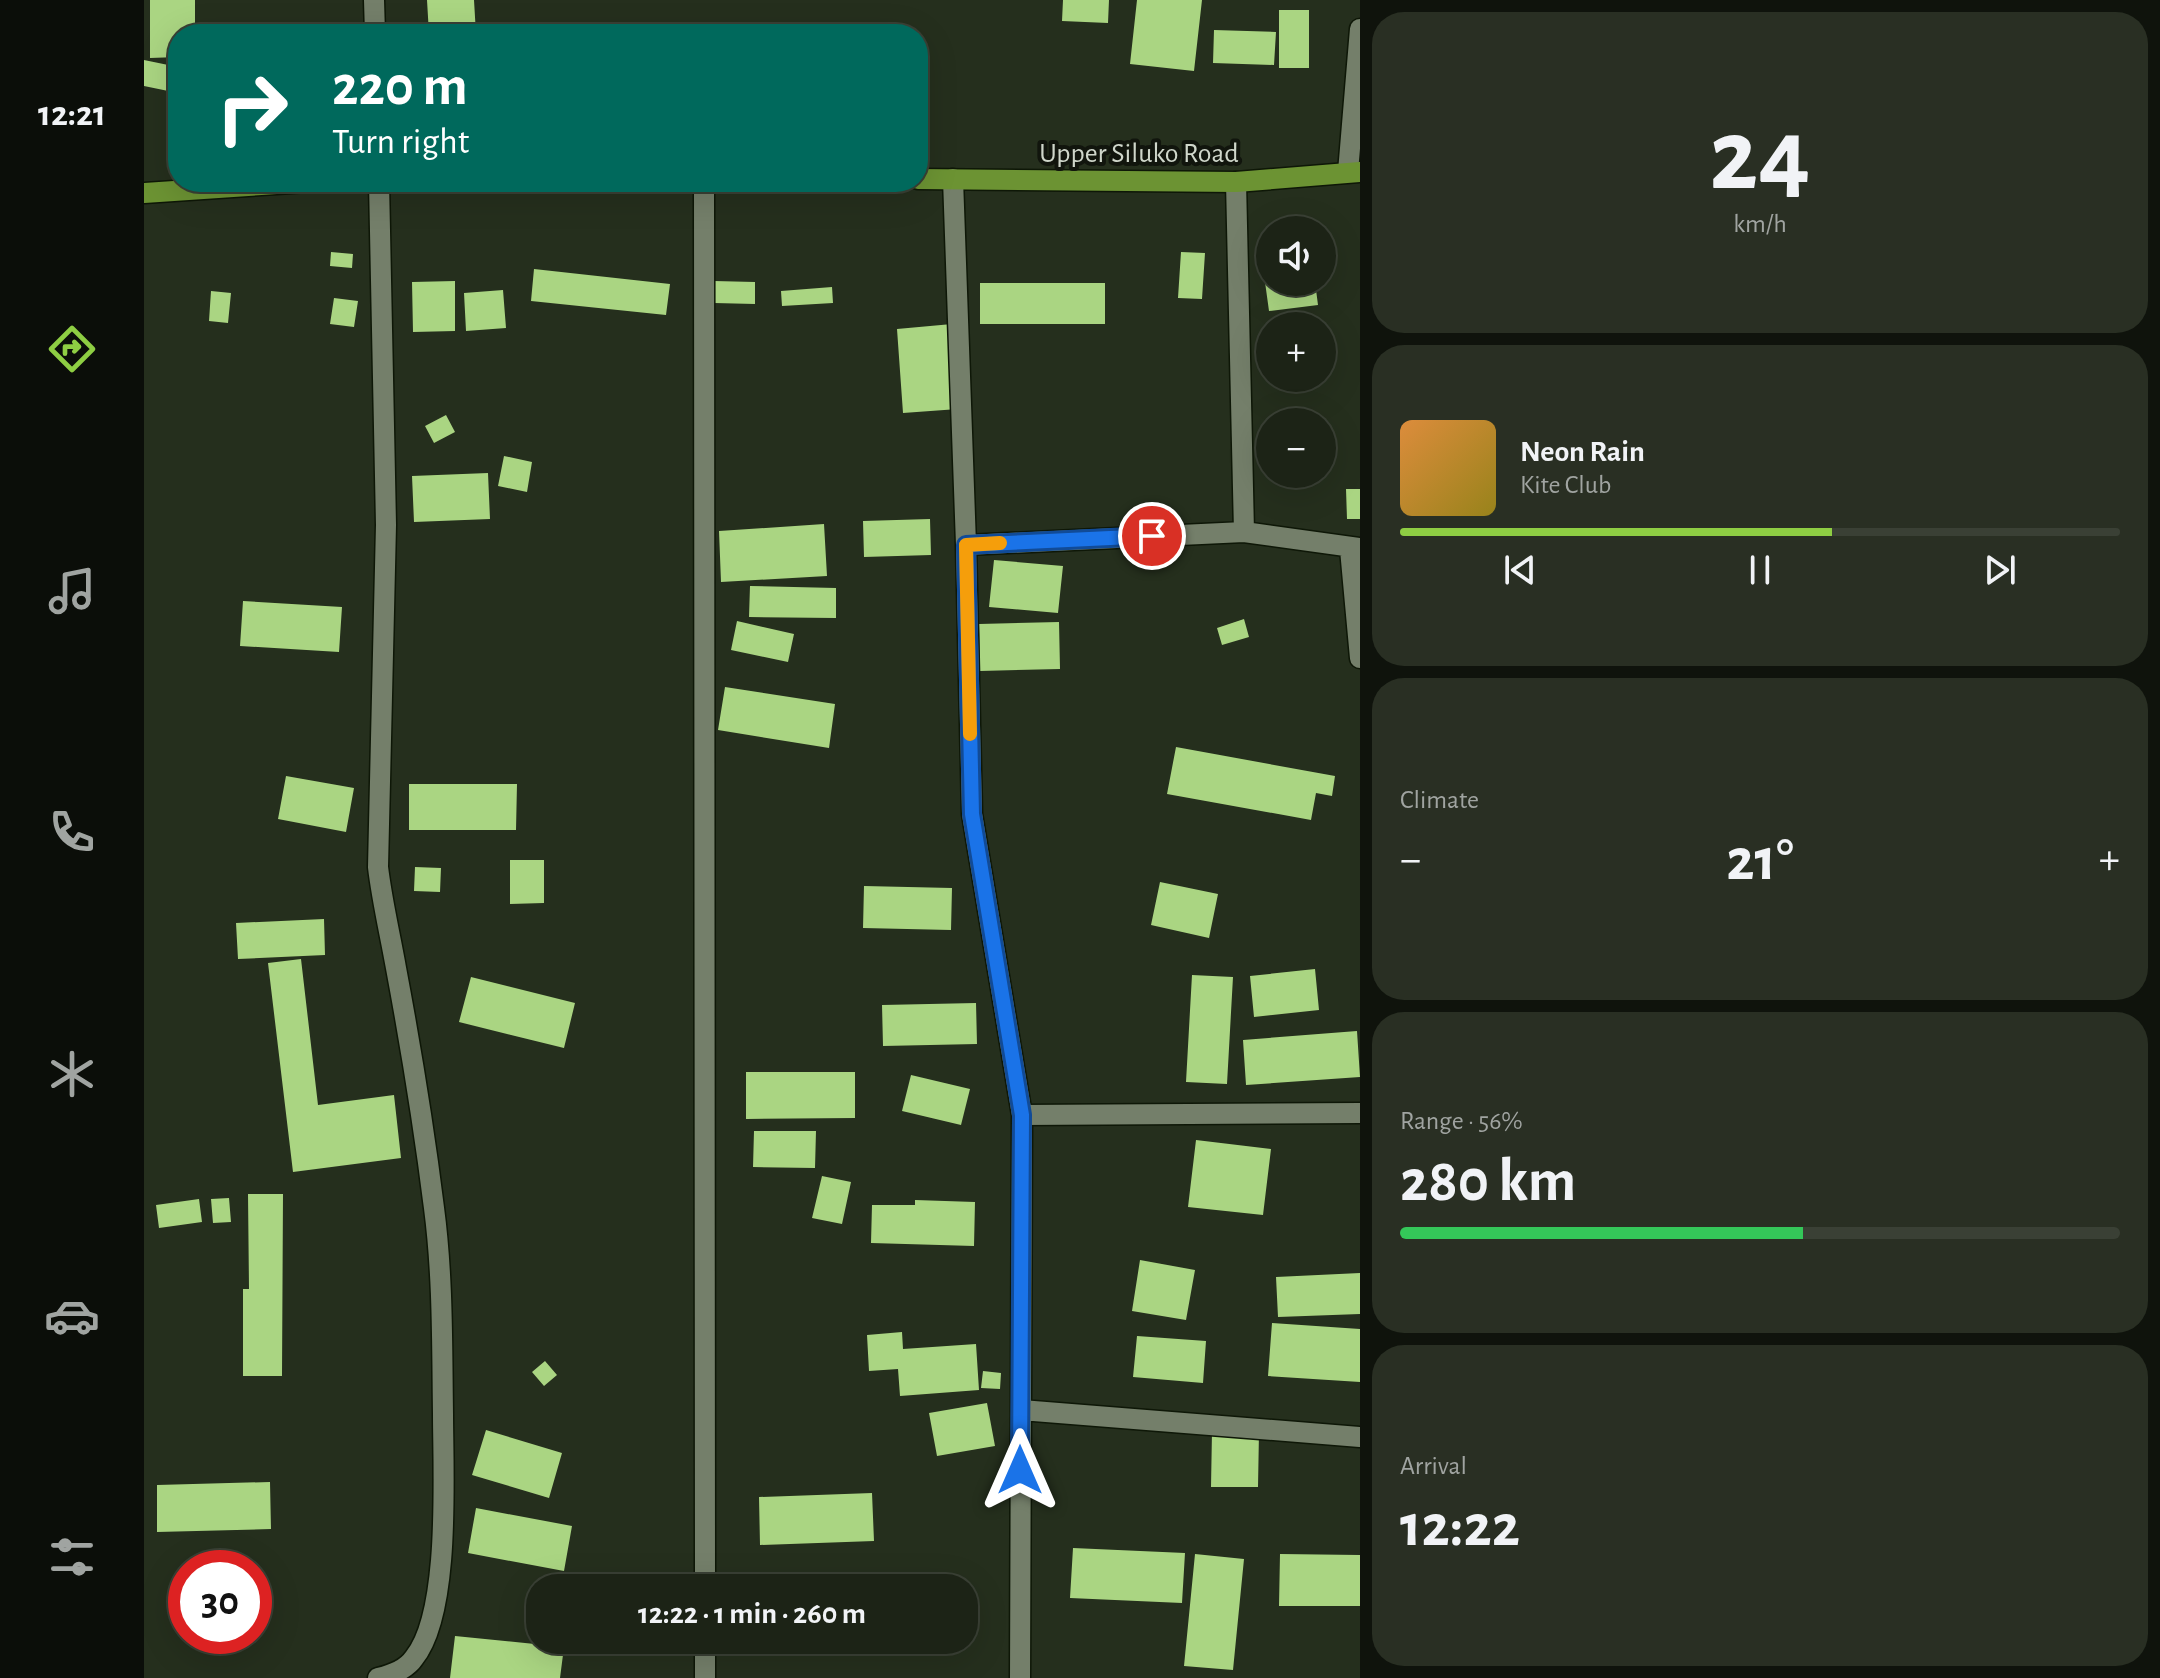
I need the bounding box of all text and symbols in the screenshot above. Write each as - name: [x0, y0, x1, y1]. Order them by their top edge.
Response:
- icon: right: [200, 56, 304, 160]
- text: 220 m: [332, 59, 468, 115]
- text: 12:21: [38, 96, 106, 132]
- text: 24: [1709, 105, 1811, 209]
- text: Turn right: [332, 124, 469, 160]
- street label: Upper Siluko Road: [1039, 140, 1239, 168]
- text: km/h: [1733, 211, 1787, 237]
- map controls: [1256, 216, 1336, 488]
- button: sound: [1256, 216, 1336, 296]
- button: +: [1256, 312, 1336, 392]
- icon: directions: [44, 321, 100, 377]
- button: −: [1256, 408, 1336, 488]
- text: Neon Rain: [1520, 437, 1645, 467]
- text: Kite Club: [1520, 472, 1611, 498]
- pin: [1118, 502, 1186, 570]
- icon: arrive: [1130, 514, 1174, 558]
- icon: previous: [1498, 548, 1542, 592]
- icon: pause: [1738, 548, 1782, 592]
- icon: next: [1978, 548, 2022, 592]
- icon: music: [44, 563, 100, 619]
- text: Climate: [1400, 787, 1479, 813]
- icon: phone: [44, 804, 100, 860]
- text: 21°: [1726, 831, 1794, 891]
- text: −: [1400, 838, 1421, 882]
- text: +: [2099, 838, 2120, 882]
- icon: climate: [44, 1046, 100, 1102]
- text: Range · 56%: [1400, 1108, 1523, 1134]
- text: 280 km: [1400, 1152, 1576, 1212]
- icon: car: [44, 1288, 100, 1344]
- position arrow: [978, 1428, 1062, 1512]
- text: Arrival: [1400, 1453, 1467, 1479]
- text: 12:22: [1400, 1497, 1520, 1557]
- icon: filters: [44, 1529, 100, 1585]
- speed limit sign: 30: [168, 1550, 272, 1654]
- text: 12:22 · 1 min · 260 m: [638, 1599, 866, 1629]

